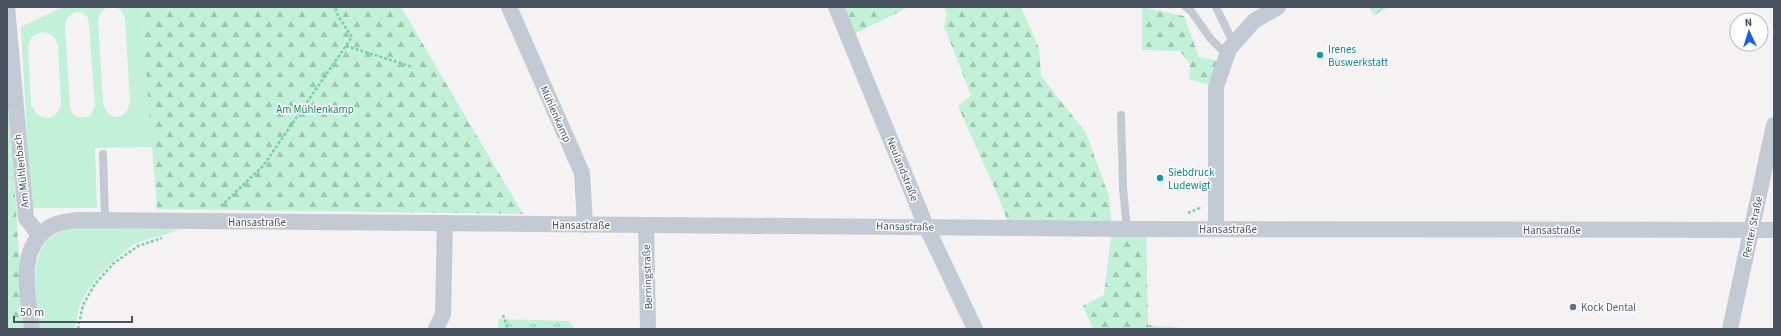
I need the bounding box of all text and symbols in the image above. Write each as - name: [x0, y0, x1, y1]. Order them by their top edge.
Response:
- north arrow: [1729, 12, 1769, 52]
- text: N: [1744, 15, 1753, 30]
- place label: Irenes Buswerkstatt: [1328, 42, 1388, 70]
- marker: Irenes Buswerkstatt: [1315, 50, 1325, 60]
- street label: Mühlenkamp: [536, 84, 575, 145]
- park label: Am Mühlenkamp: [276, 102, 354, 117]
- street label: Am Mühlenbach: [10, 133, 33, 209]
- street label: Neulandstraße: [883, 135, 922, 204]
- place label: Siebdruck Ludewigt: [1168, 165, 1215, 193]
- marker: Siebdruck Ludewigt: [1155, 173, 1165, 183]
- street label: Penter Straße: [1739, 194, 1766, 259]
- street label: Hansastraße: [228, 215, 286, 230]
- street label: Hansastraße: [552, 218, 610, 233]
- street label: Hansastraße: [876, 218, 935, 235]
- street label: Hansastraße: [1199, 222, 1257, 237]
- street label: Hansastraße: [1523, 223, 1581, 238]
- street label: Berningstraße: [639, 244, 656, 310]
- scale bar: [14, 298, 132, 324]
- place label: Kock Dental: [1581, 300, 1636, 315]
- marker: Kock Dental: [1568, 302, 1578, 312]
- text: 50 m: [20, 304, 44, 321]

